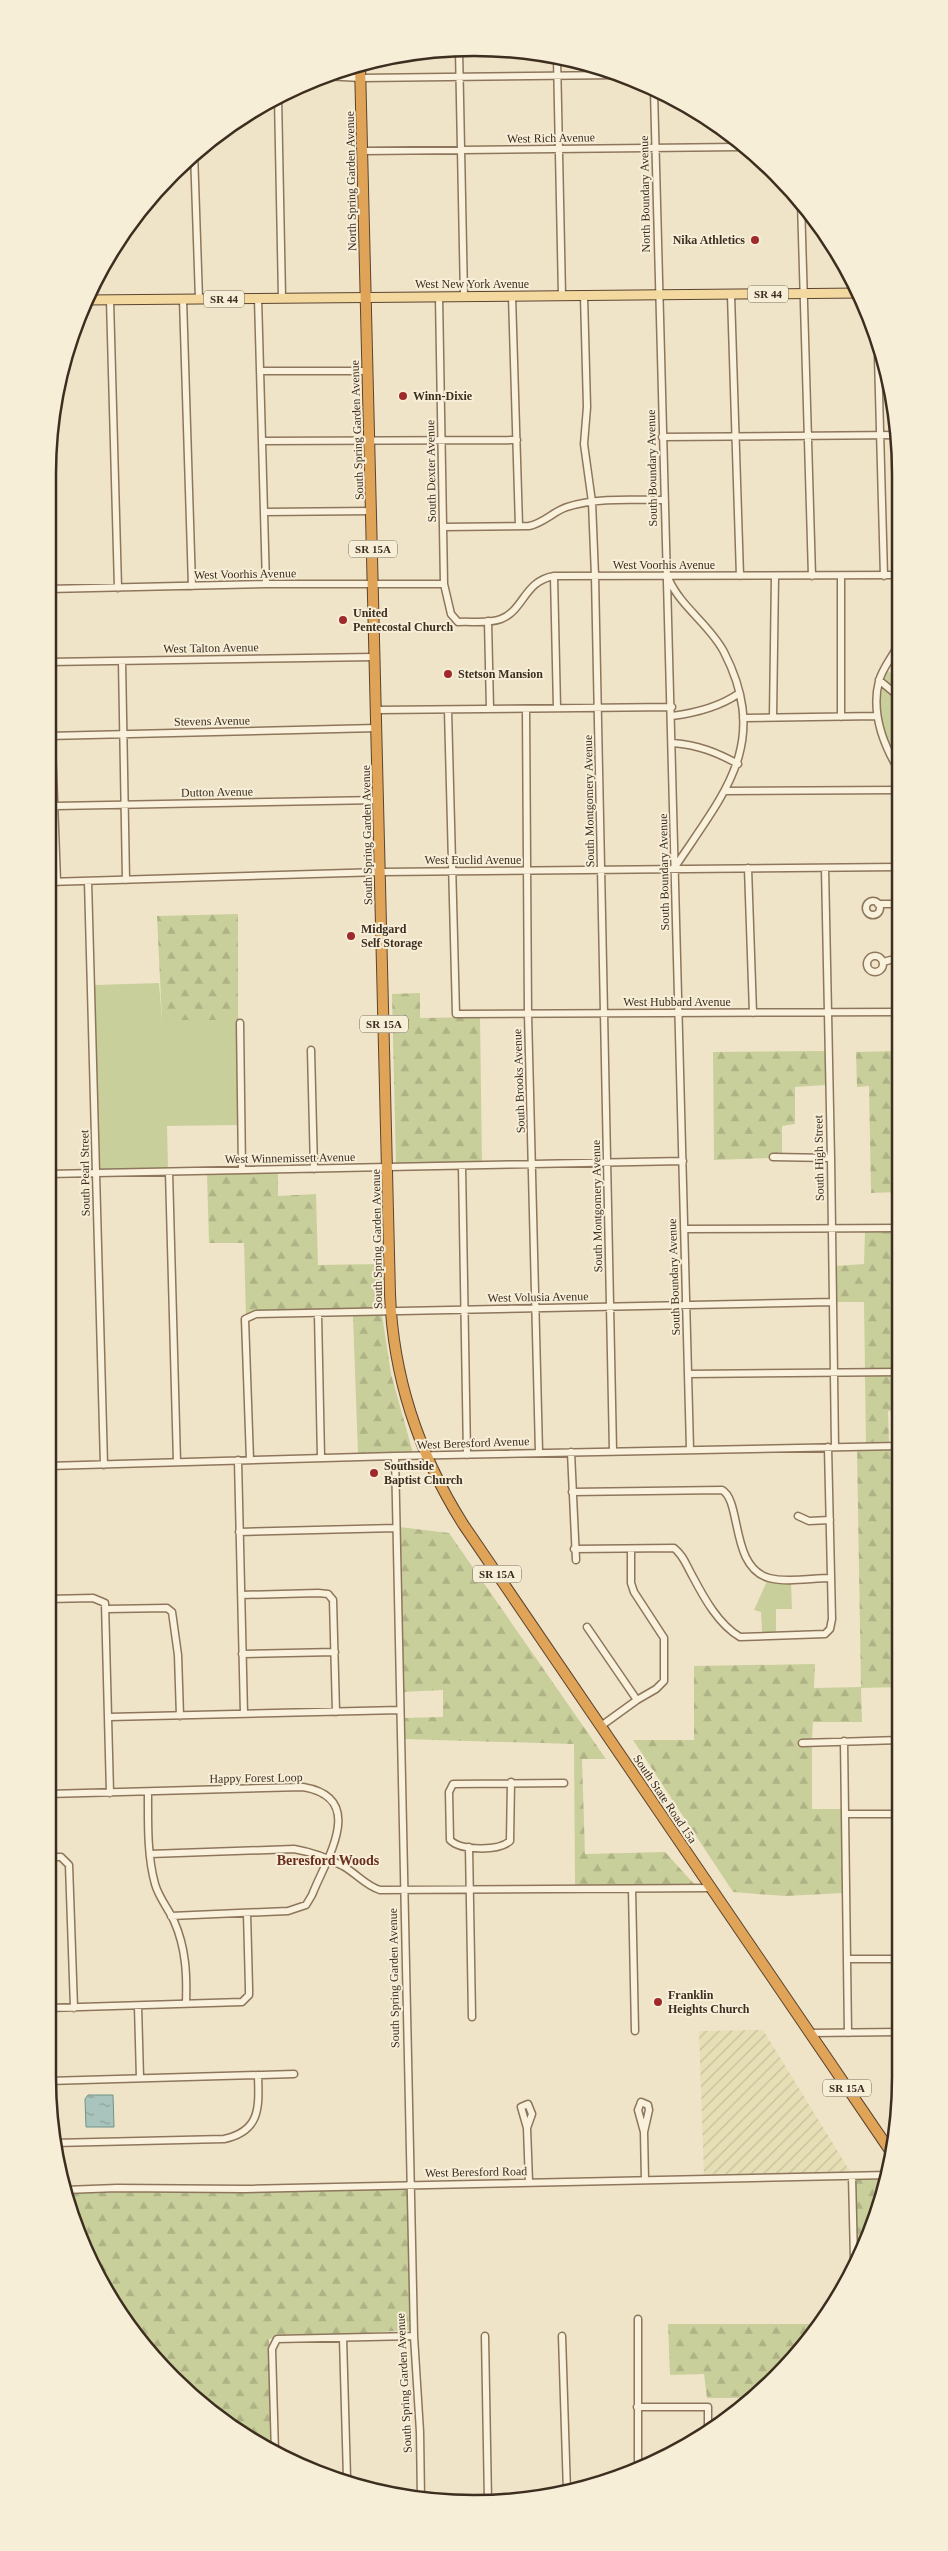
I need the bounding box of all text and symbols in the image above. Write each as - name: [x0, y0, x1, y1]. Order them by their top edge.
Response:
- street label: North Spring Garden Avenue: [343, 111, 359, 251]
- street label: West Rich Avenue: [507, 130, 595, 146]
- street label: North Boundary Avenue: [637, 135, 653, 253]
- place label: Nika Athletics: [673, 233, 745, 247]
- marker: Nika Athletics: [749, 234, 761, 246]
- street label: West New York Avenue: [415, 277, 529, 291]
- road number: SR 44: [748, 286, 788, 302]
- road number: SR 44: [204, 290, 244, 308]
- street label: South Spring Garden Avenue: [348, 360, 366, 500]
- place label: Winn-Dixie: [413, 389, 473, 403]
- marker: Winn-Dixie: [397, 390, 409, 402]
- street label: South Boundary Avenue: [644, 409, 660, 527]
- street label: South Dexter Avenue: [423, 420, 439, 522]
- road number: SR 15A: [349, 540, 397, 558]
- street label: West Voorhis Avenue: [613, 558, 715, 572]
- street label: West Voorhis Avenue: [194, 566, 296, 582]
- place label: United Pentecostal Church: [353, 606, 453, 634]
- marker: United Pentecostal Church: [337, 614, 349, 626]
- street label: West Talton Avenue: [163, 640, 259, 656]
- place label: Stetson Mansion: [458, 667, 543, 681]
- marker: Stetson Mansion: [442, 668, 454, 680]
- street label: Stevens Avenue: [174, 713, 250, 729]
- street label: South Montgomery Avenue: [581, 735, 597, 867]
- street label: South Spring Garden Avenue: [359, 765, 375, 905]
- street label: Dutton Avenue: [181, 784, 253, 800]
- street label: South Boundary Avenue: [656, 813, 672, 931]
- street label: West Euclid Avenue: [425, 853, 521, 867]
- place label: Midgard Self Storage: [361, 922, 423, 950]
- marker: Midgard Self Storage: [345, 930, 357, 942]
- street label: West Hubbard Avenue: [623, 995, 731, 1009]
- road number: SR 15A: [360, 1016, 408, 1032]
- street label: South Brooks Avenue: [510, 1029, 528, 1133]
- street label: South High Street: [811, 1114, 827, 1201]
- street label: South Pearl Street: [77, 1129, 93, 1216]
- street label: South Montgomery Avenue: [589, 1140, 605, 1272]
- street label: West Winnemissett Avenue: [225, 1150, 355, 1166]
- street label: South Spring Garden Avenue: [369, 1169, 385, 1309]
- street label: South Boundary Avenue: [665, 1218, 683, 1336]
- street label: West Volusia Avenue: [487, 1289, 589, 1305]
- street label: West Beresford Avenue: [416, 1434, 530, 1452]
- place label: Southside Baptist Church: [384, 1459, 463, 1487]
- marker: Southside Baptist Church: [368, 1467, 380, 1479]
- road number: SR 15A: [473, 1566, 521, 1582]
- street label: South State Road 15a: [630, 1752, 700, 1846]
- street label: Happy Forest Loop: [209, 1770, 303, 1786]
- district label: Beresford Woods: [277, 1853, 380, 1868]
- street label: South Spring Garden Avenue: [386, 1908, 402, 2048]
- place label: Franklin Heights Church: [668, 1988, 750, 2016]
- marker: Franklin Heights Church: [652, 1996, 664, 2008]
- road number: SR 15A: [823, 2080, 871, 2096]
- street label: West Beresford Road: [425, 2164, 527, 2180]
- street label: South Spring Garden Avenue: [393, 2313, 415, 2453]

